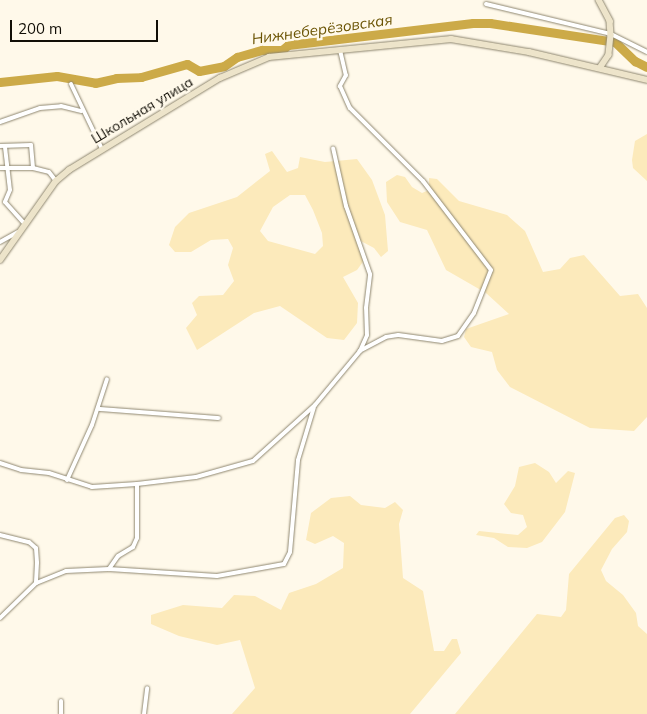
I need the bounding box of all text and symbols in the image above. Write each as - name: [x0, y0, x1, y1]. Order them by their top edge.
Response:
- scale bar: [12, 10, 160, 42]
- water label: Нижнеберёзовская: [250, 10, 394, 48]
- text: 200 m: [18, 19, 62, 38]
- street label: Школьная улица: [88, 73, 196, 147]

